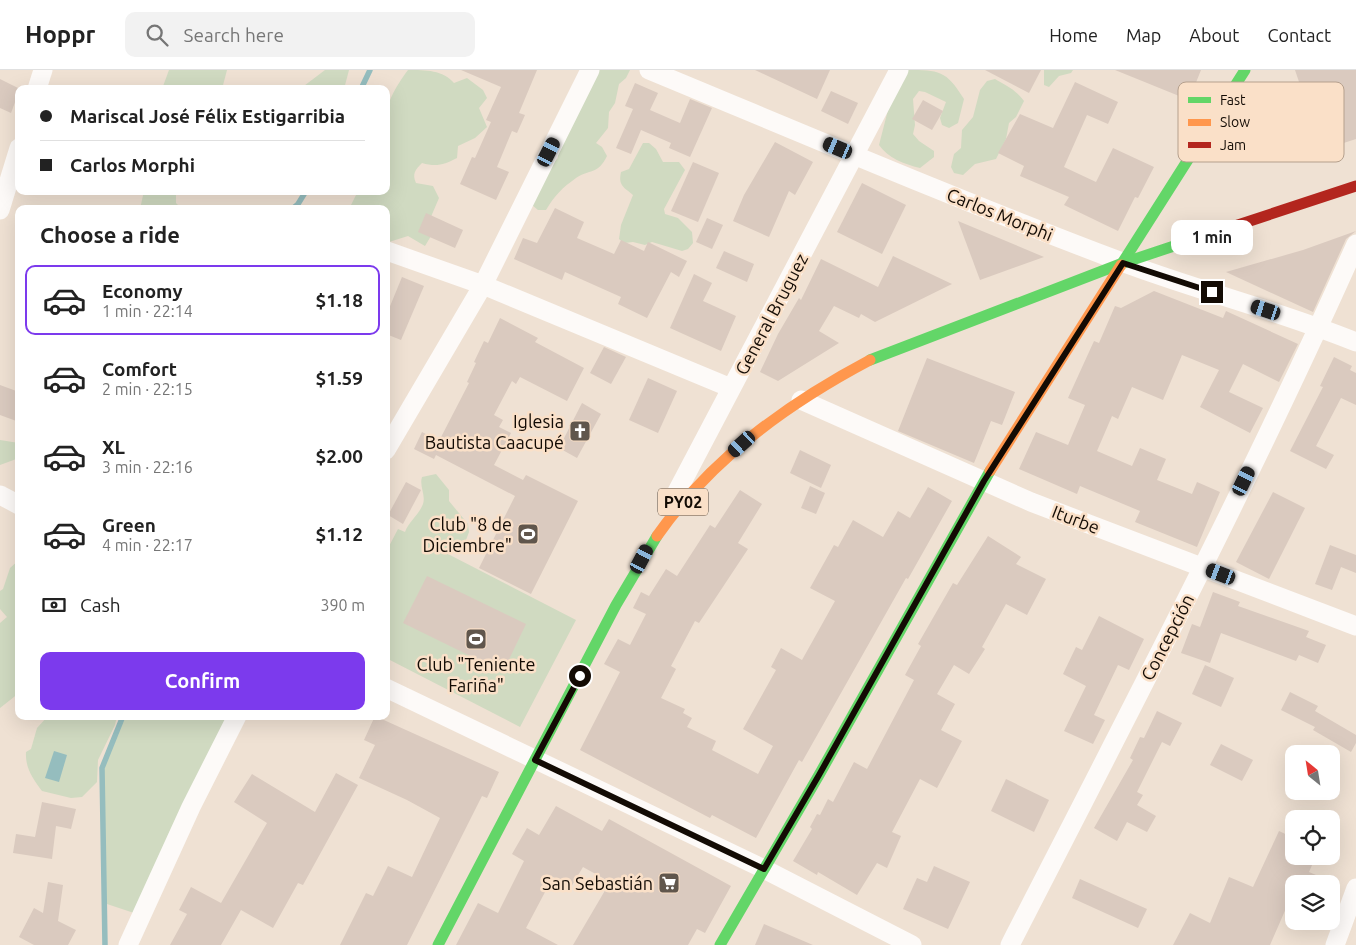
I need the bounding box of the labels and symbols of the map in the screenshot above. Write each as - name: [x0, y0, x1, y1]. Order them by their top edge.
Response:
- legend: [1178, 82, 1344, 162]
- text: Fast: [1220, 92, 1246, 108]
- text: Slow: [1220, 114, 1250, 130]
- car: [535, 135, 562, 169]
- car: [821, 135, 854, 161]
- text: Jam: [1220, 137, 1246, 153]
- street label: Carlos Morphi: [944, 184, 1056, 244]
- callout: 1 min: [1171, 220, 1253, 254]
- street label: General Bruguez: [731, 250, 811, 378]
- route end: [1201, 281, 1223, 303]
- car: [1249, 298, 1282, 322]
- place label: Iglesia Bautista Caacupé: [425, 411, 564, 452]
- church icon: Iglesia Bautista Caacupé: [568, 419, 592, 443]
- car: [725, 428, 758, 460]
- car: [1230, 464, 1257, 498]
- road number: PY02: [658, 488, 708, 516]
- street label: Iturbe: [1049, 501, 1103, 537]
- place label: Club "8 de Diciembre": [422, 514, 512, 555]
- sports icon: Club "8 de Diciembre": [516, 522, 540, 546]
- car: [628, 542, 655, 576]
- car: [1204, 562, 1237, 586]
- street label: Concepción: [1137, 591, 1197, 683]
- sports icon: Club "Teniente Fariña": [464, 627, 488, 651]
- place label: Club "Teniente Fariña": [417, 654, 535, 695]
- route start: [569, 665, 591, 687]
- north arrow: [1285, 745, 1340, 800]
- supermarket icon: San Sebastián: [657, 871, 681, 895]
- place label: San Sebastián: [542, 873, 653, 893]

